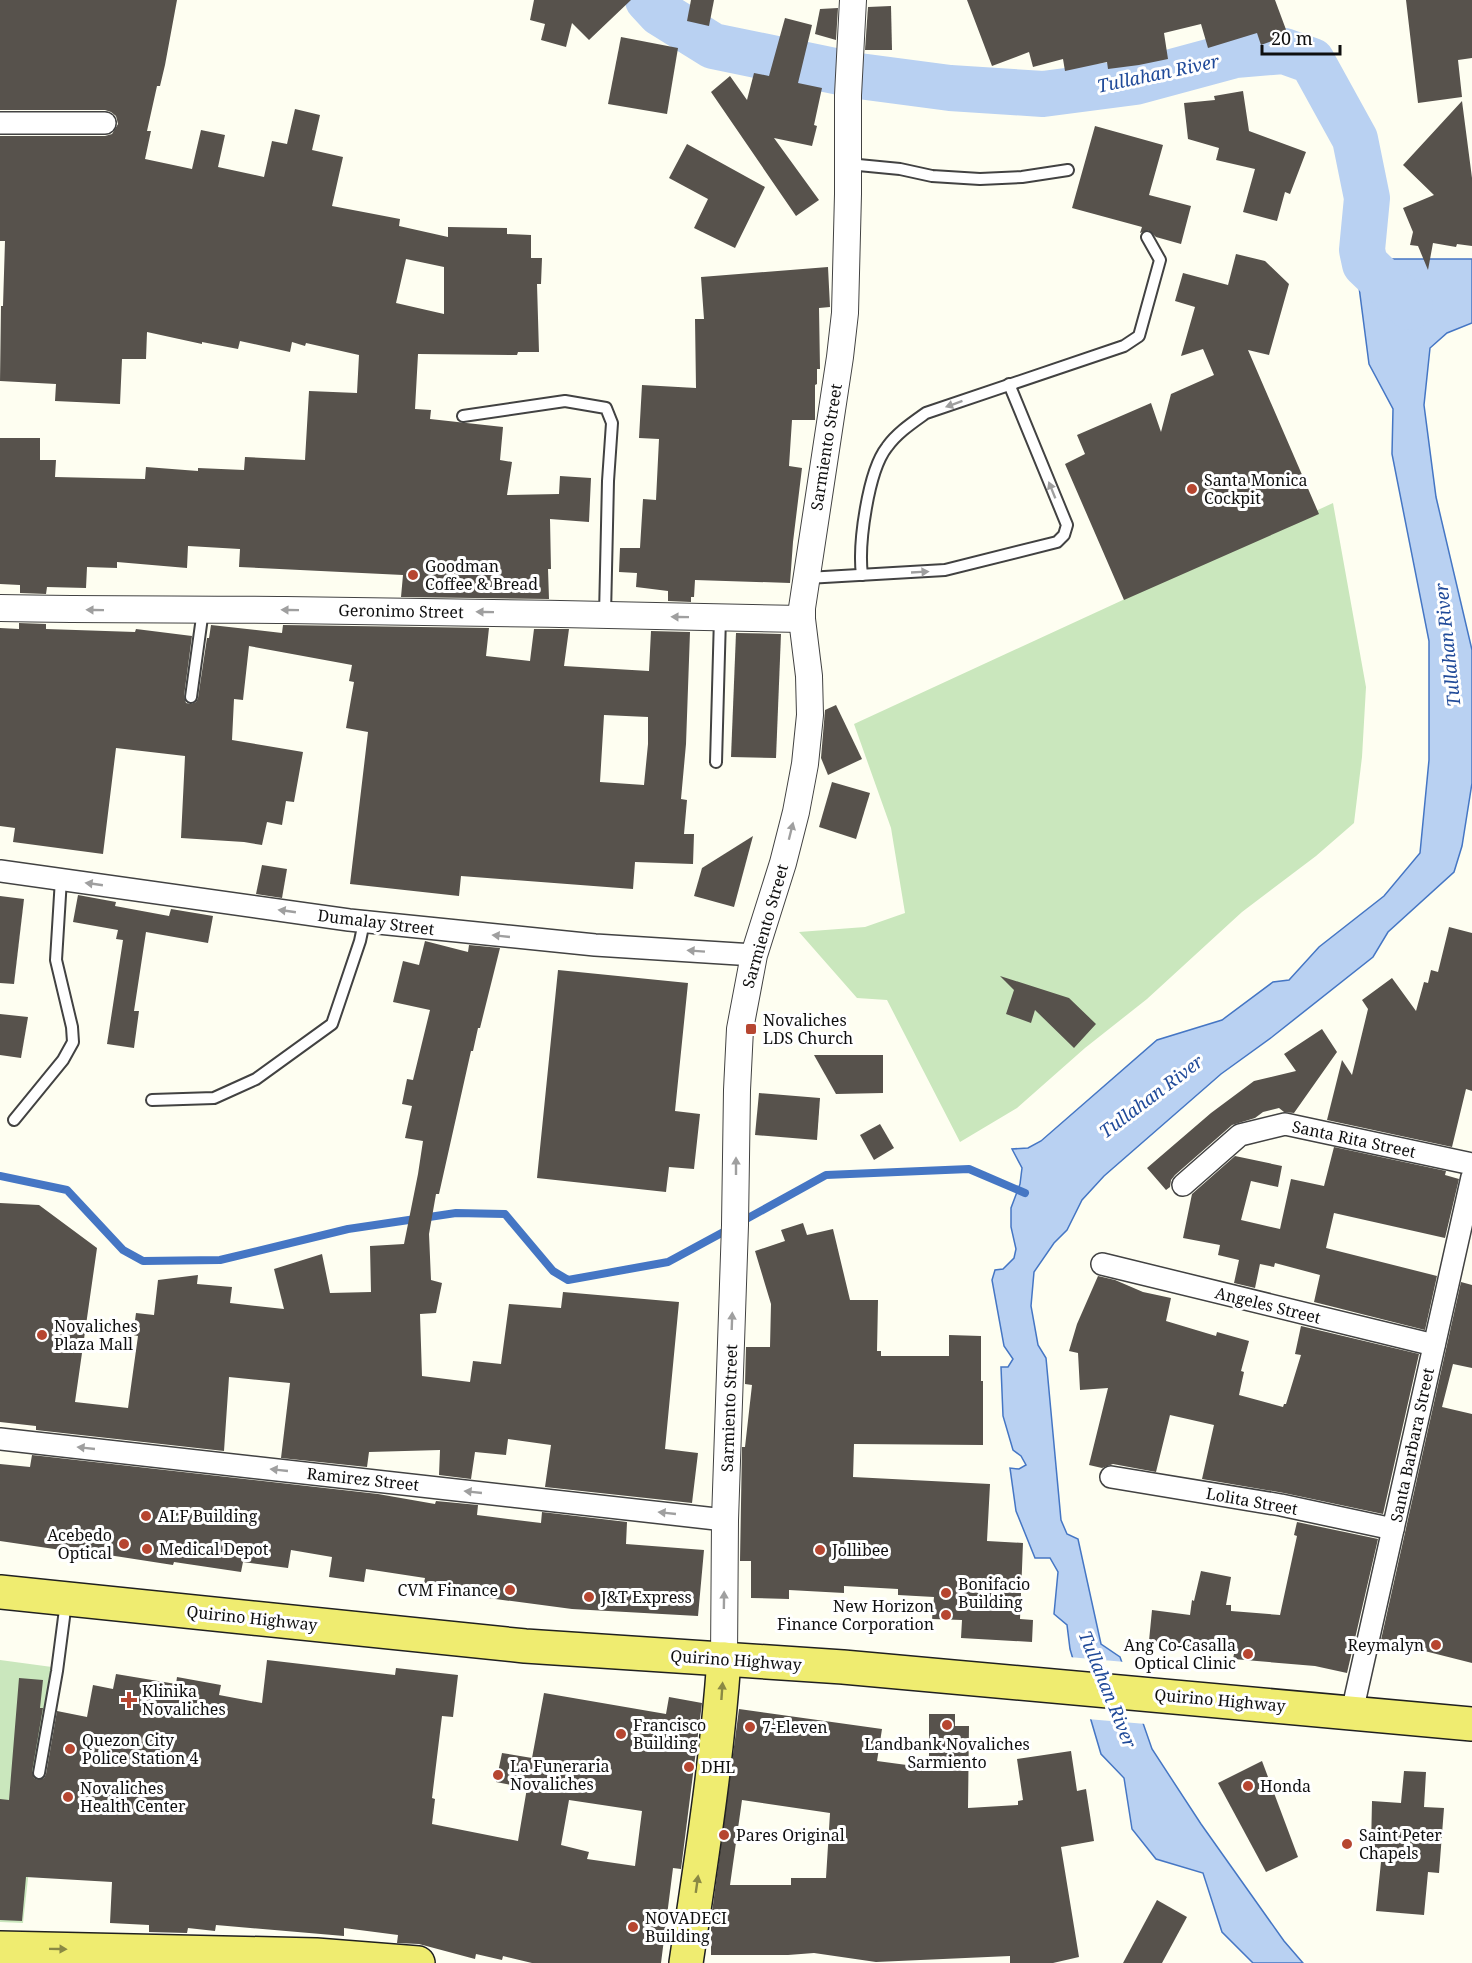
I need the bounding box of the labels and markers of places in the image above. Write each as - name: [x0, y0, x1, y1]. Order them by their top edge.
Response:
- place label: Santa Monica Cockpit: [1204, 469, 1307, 509]
- marker: Santa Monica Cockpit: [1185, 482, 1199, 496]
- place label: Goodman Coffee & Bread: [425, 555, 538, 595]
- marker: Goodman Coffee & Bread: [406, 568, 420, 582]
- place label: Novaliches LDS Church: [763, 1009, 853, 1049]
- marker: Novaliches LDS Church: [744, 1022, 758, 1036]
- place label: Novaliches Plaza Mall: [54, 1315, 138, 1355]
- marker: Novaliches Plaza Mall: [35, 1328, 49, 1342]
- place label: ALF Building: [158, 1505, 258, 1527]
- marker: ALF Building: [139, 1509, 153, 1523]
- place label: Acebedo Optical: [47, 1524, 112, 1564]
- marker: Acebedo Optical: [117, 1537, 131, 1551]
- place label: Medical Depot: [159, 1538, 269, 1560]
- place label: Jollibee: [831, 1539, 889, 1561]
- marker: Medical Depot: [140, 1542, 154, 1556]
- marker: Jollibee: [813, 1543, 827, 1557]
- place label: Bonifacio Building: [958, 1573, 1030, 1613]
- place label: CVM Finance: [398, 1579, 498, 1601]
- marker: CVM Finance: [503, 1583, 517, 1597]
- place label: J&T Express: [600, 1586, 692, 1608]
- marker: Bonifacio Building: [939, 1586, 953, 1600]
- marker: J&T Express: [582, 1590, 596, 1604]
- place label: New Horizon Finance Corporation: [777, 1595, 934, 1635]
- marker: New Horizon Finance Corporation: [939, 1608, 953, 1622]
- place label: Ang Co-Casalla Optical Clinic: [1124, 1634, 1236, 1674]
- place label: Reymalyn: [1347, 1634, 1424, 1656]
- marker: Reymalyn: [1429, 1638, 1443, 1652]
- marker: Ang Co-Casalla Optical Clinic: [1241, 1647, 1255, 1661]
- place label: Klinika Novaliches: [142, 1680, 226, 1720]
- marker: Klinika Novaliches: [120, 1691, 138, 1709]
- place label: Francisco Building: [633, 1714, 706, 1754]
- place label: 7-Eleven: [762, 1716, 828, 1738]
- marker: Landbank Novaliches Sarmiento: [940, 1718, 954, 1732]
- marker: 7-Eleven: [743, 1720, 757, 1734]
- marker: Francisco Building: [614, 1727, 628, 1741]
- place label: Quezon City Police Station 4: [82, 1729, 198, 1769]
- place label: Landbank Novaliches Sarmiento: [864, 1733, 1030, 1773]
- marker: Quezon City Police Station 4: [63, 1742, 77, 1756]
- place label: La Funeraria Novaliches: [510, 1755, 610, 1795]
- place label: DHL: [701, 1756, 735, 1778]
- marker: DHL: [682, 1760, 696, 1774]
- marker: La Funeraria Novaliches: [491, 1768, 505, 1782]
- place label: Honda: [1260, 1775, 1311, 1797]
- place label: Novaliches Health Center: [80, 1777, 186, 1817]
- marker: Honda: [1241, 1779, 1255, 1793]
- marker: Novaliches Health Center: [61, 1790, 75, 1804]
- place label: Pares Original: [736, 1824, 845, 1846]
- place label: Saint Peter Chapels: [1359, 1824, 1442, 1864]
- marker: Pares Original: [717, 1828, 731, 1842]
- marker: Saint Peter Chapels: [1340, 1837, 1354, 1851]
- place label: NOVADECI Building: [645, 1907, 727, 1947]
- marker: NOVADECI Building: [626, 1920, 640, 1934]

